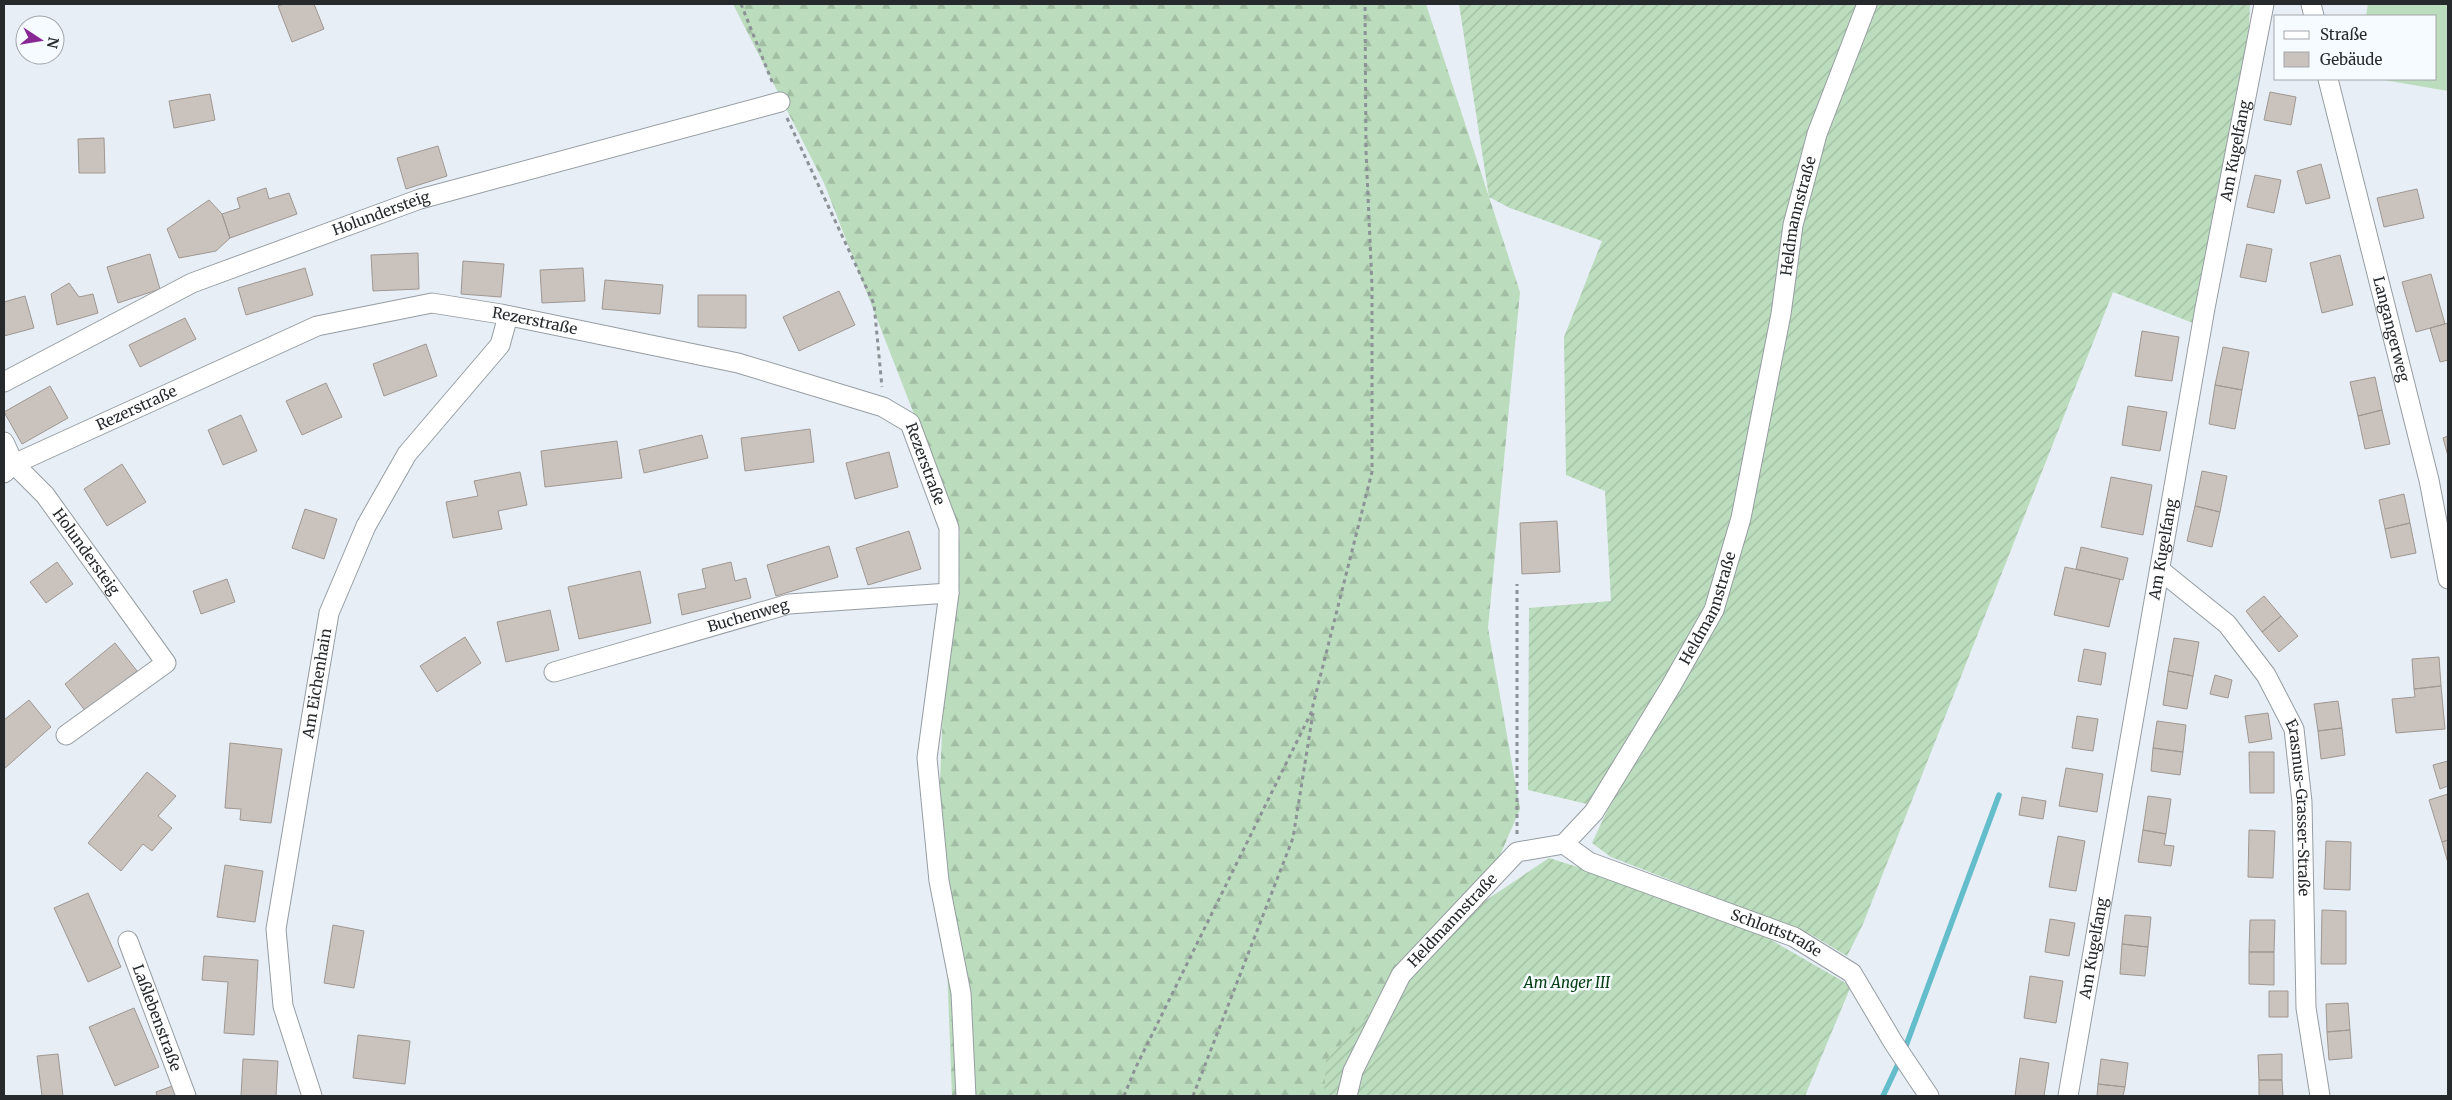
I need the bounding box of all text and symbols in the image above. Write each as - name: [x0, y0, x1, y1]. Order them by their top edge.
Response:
- north arrow: [15, 15, 65, 65]
- legend: [2274, 15, 2437, 80]
- text: Straße: [2320, 25, 2367, 44]
- text: N: [43, 35, 63, 50]
- text: Gebäude: [2320, 50, 2383, 69]
- street label: Am Kugelfang: [2216, 98, 2254, 204]
- street label: Heldmannstraße: [1776, 154, 1820, 277]
- street label: Holundersteig: [330, 187, 432, 239]
- street label: Langangerweg: [2369, 274, 2414, 384]
- street label: Rezerstraße: [491, 303, 579, 339]
- street label: Rezerstraße: [93, 381, 180, 434]
- street label: Rezerstraße: [902, 420, 950, 508]
- street label: Am Kugelfang: [2144, 497, 2181, 602]
- street label: Holundersteig: [49, 504, 124, 599]
- street label: Heldmannstraße: [1675, 549, 1740, 668]
- street label: Buchenweg: [705, 595, 791, 636]
- street label: Am Eichenhain: [298, 627, 335, 741]
- street label: Erasmus-Grasser-Straße: [2281, 716, 2314, 897]
- street label: Heldmannstraße: [1403, 869, 1501, 971]
- street label: Am Kugelfang: [2075, 896, 2111, 1001]
- street label: Schlottstraße: [1728, 905, 1825, 961]
- street label: Laßlebenstraße: [129, 961, 186, 1074]
- park label: Am Anger III: [1523, 973, 1611, 992]

